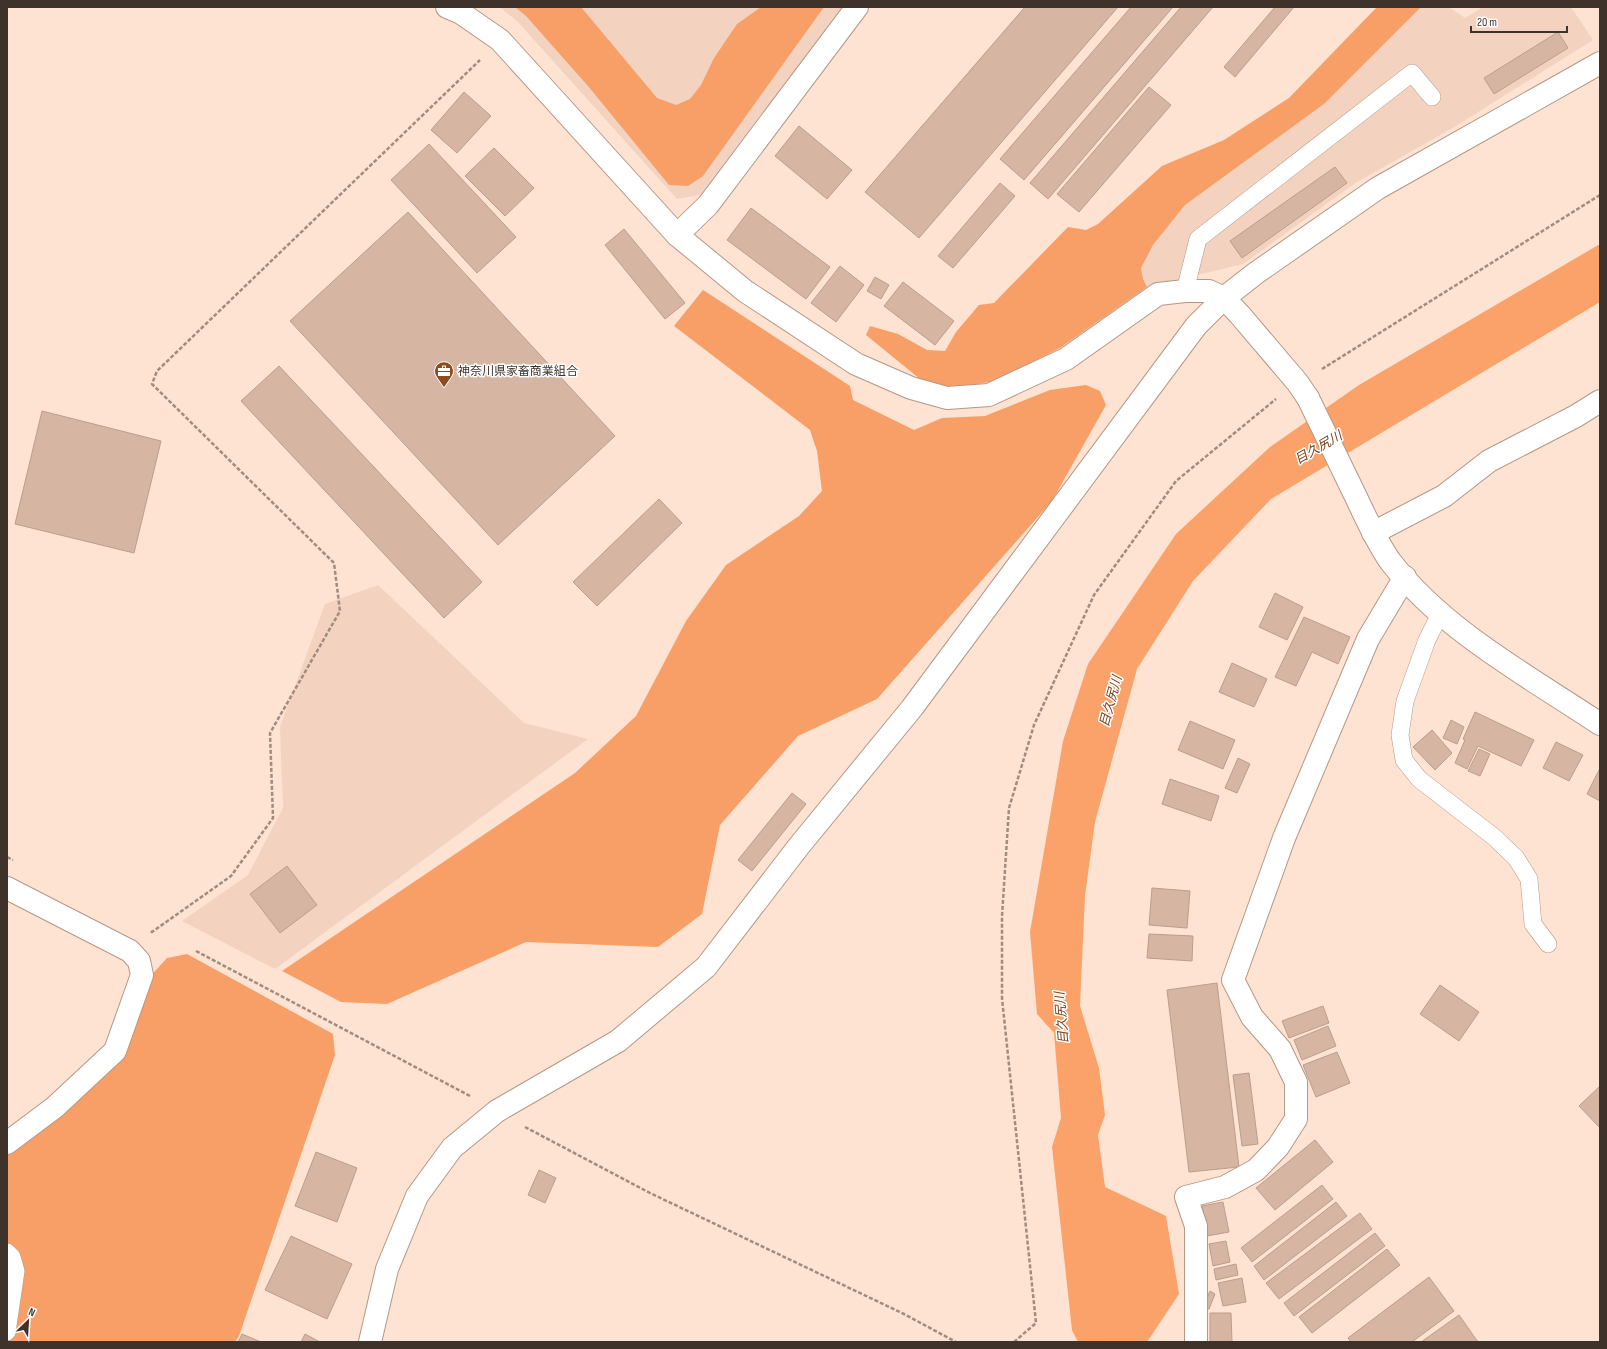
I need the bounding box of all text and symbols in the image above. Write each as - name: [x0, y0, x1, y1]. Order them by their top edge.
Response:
- scale bar: [1471, 8, 1567, 34]
- text: 20 m: [1477, 15, 1497, 30]
- office icon: 神奈川県家畜商業組合: [433, 360, 455, 388]
- place label: 神奈川県家畜商業組合: [458, 364, 578, 379]
- water label: 目久尻川: [1292, 427, 1347, 468]
- water label: 目久尻川: [1097, 672, 1126, 728]
- water label: 目久尻川: [1052, 989, 1072, 1045]
- north arrow: [8, 1301, 48, 1341]
- text: N: [27, 1305, 38, 1320]

